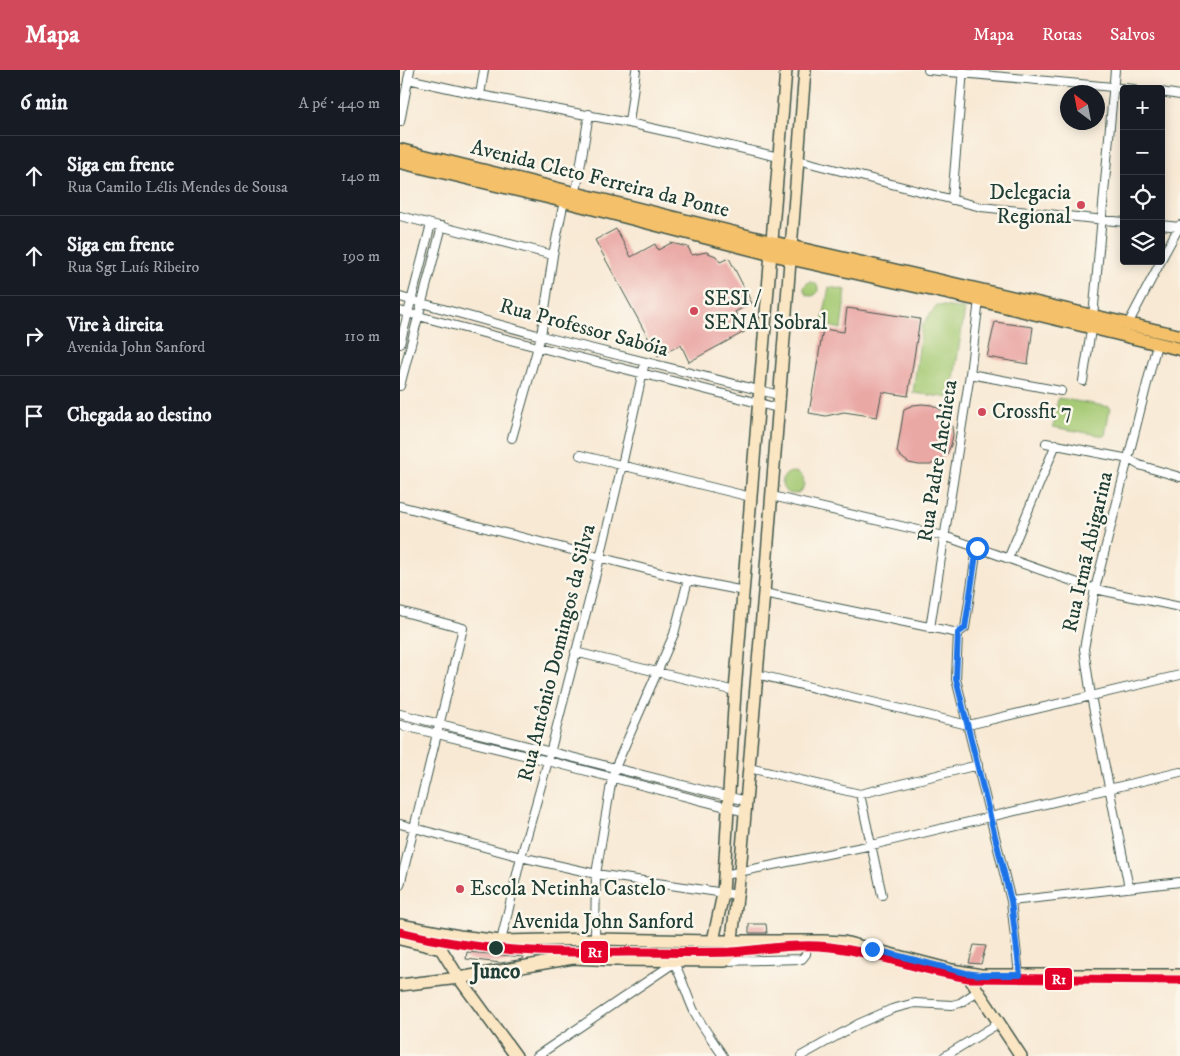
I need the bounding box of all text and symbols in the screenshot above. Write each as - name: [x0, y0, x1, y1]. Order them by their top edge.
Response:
- text: Mapa: [25, 20, 79, 50]
- text: Mapa: [973, 24, 1014, 46]
- text: Rotas: [1042, 24, 1082, 46]
- text: Salvos: [1110, 24, 1155, 46]
- north arrow: [1060, 85, 1105, 130]
- map controls: [1120, 85, 1165, 265]
- button: +: [1120, 85, 1165, 130]
- text: 6 min: [20, 90, 68, 116]
- text: A pé · 440 m: [299, 93, 380, 113]
- button: −: [1120, 130, 1165, 175]
- street label: Avenida Cleto Ferreira da Ponte: [468, 134, 732, 224]
- text: Siga em frente: [67, 154, 174, 177]
- icon: ahead: [20, 162, 48, 190]
- text: 140 m: [341, 166, 380, 186]
- button: locate: [1120, 175, 1165, 220]
- text: Rua Camilo Lélis Mendes de Sousa: [67, 177, 288, 197]
- place label: Delegacia Regional: [989, 180, 1072, 230]
- marker: Delegacia Regional: [1075, 199, 1087, 211]
- button: layers: [1120, 220, 1165, 265]
- text: Siga em frente: [67, 234, 174, 257]
- icon: ahead: [20, 242, 48, 270]
- text: 190 m: [342, 246, 380, 266]
- text: Rua Sgt Luís Ribeiro: [67, 257, 199, 277]
- place label: SESI / SENAI Sobral: [704, 286, 828, 336]
- street label: Rua Professor Sabóia: [497, 293, 671, 363]
- marker: SESI / SENAI Sobral: [688, 305, 700, 317]
- text: Vire à direita: [67, 314, 163, 337]
- icon: right: [20, 322, 48, 350]
- text: 110 m: [344, 326, 380, 346]
- text: Avenida John Sanford: [67, 337, 205, 357]
- street label: Rua Padre Anchieta: [912, 378, 964, 544]
- place label: Crossfit 7: [992, 399, 1072, 425]
- icon: arrive: [20, 402, 48, 430]
- text: Chegada ao destino: [67, 404, 212, 427]
- marker: Crossfit 7: [976, 406, 988, 418]
- street label: Rua Irmã Abigarina: [1057, 469, 1119, 635]
- street label: Rua Antônio Domingos da Silva: [512, 521, 602, 784]
- route start: [966, 537, 989, 560]
- place label: Escola Netinha Castelo: [470, 876, 666, 902]
- marker: Escola Netinha Castelo: [454, 883, 466, 895]
- street label: Avenida John Sanford: [512, 909, 694, 935]
- route end: [861, 938, 884, 961]
- marker: Junco: [487, 939, 505, 957]
- line badge: R1: [580, 940, 609, 964]
- text: R1: [588, 944, 602, 962]
- place label: Junco: [470, 959, 520, 985]
- line badge: R1: [1044, 967, 1073, 991]
- text: R1: [1052, 971, 1066, 989]

